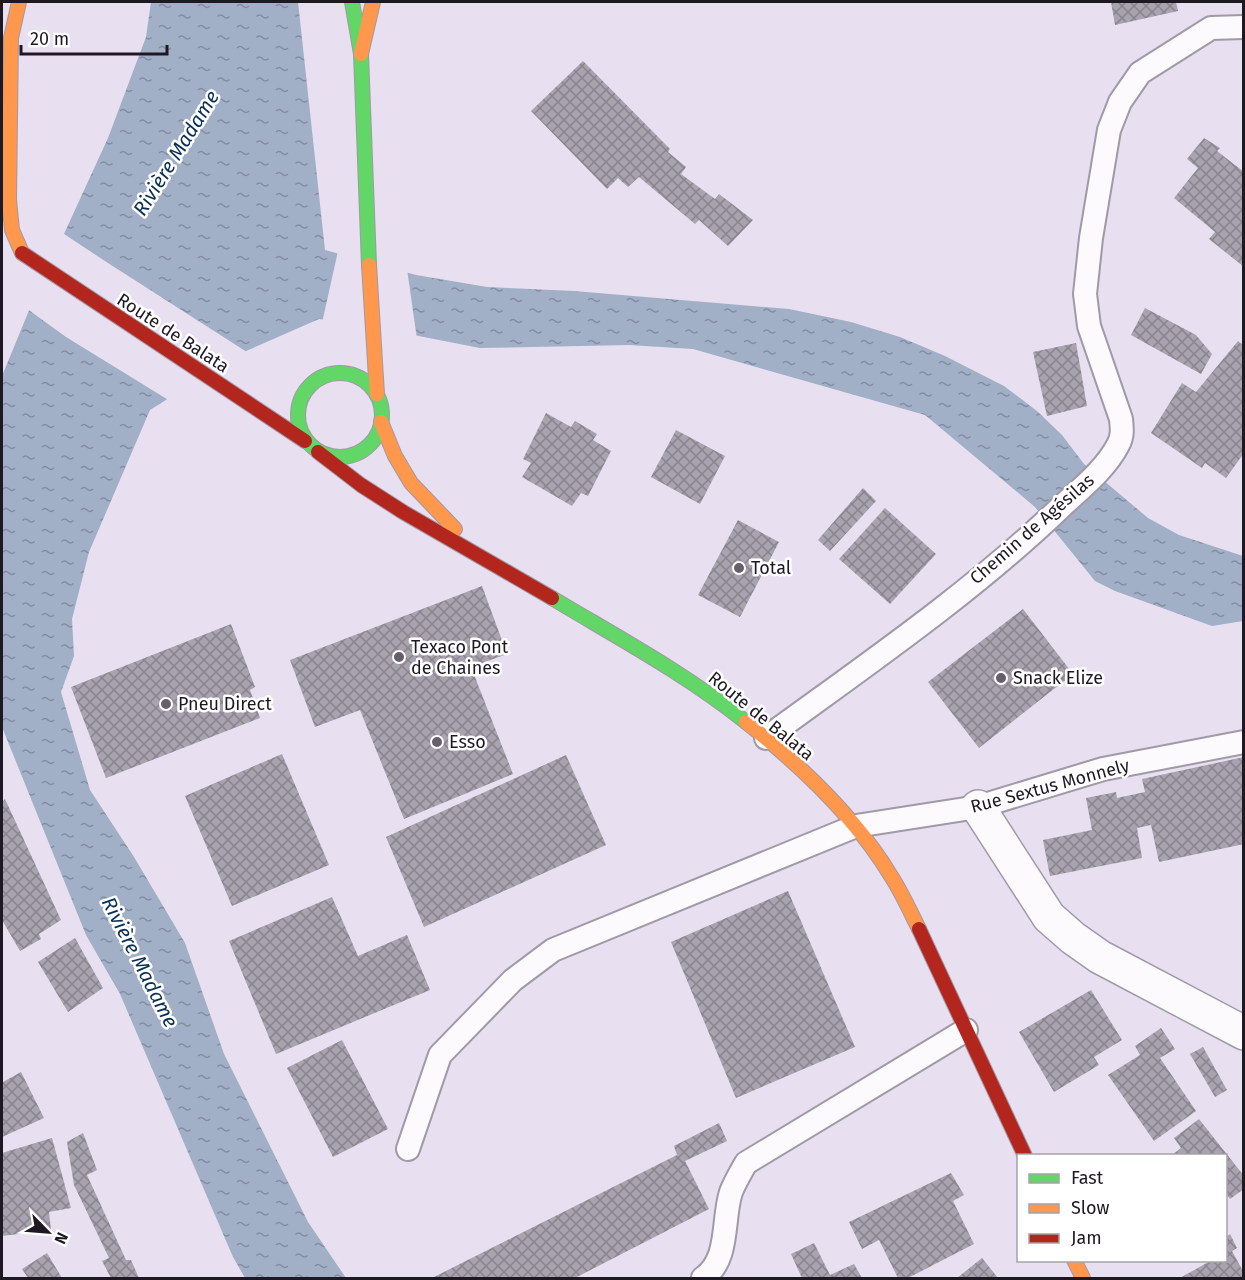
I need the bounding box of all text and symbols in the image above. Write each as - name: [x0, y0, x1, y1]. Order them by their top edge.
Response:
- scale bar: [21, 18, 166, 56]
- text: 20 m: [30, 28, 69, 50]
- water label: Rivière Madame: [128, 86, 224, 220]
- street label: Route de Balata: [113, 289, 233, 377]
- street label: Chemin de Agésilas: [965, 469, 1099, 589]
- place label: Total: [751, 557, 791, 579]
- marker: Total: [732, 561, 746, 575]
- place label: Texaco Pont de Chaines: [411, 636, 509, 679]
- marker: Texaco Pont de Chaines: [392, 650, 406, 664]
- street label: Route de Balata: [704, 667, 818, 765]
- place label: Snack Elize: [1013, 667, 1103, 689]
- marker: Snack Elize: [994, 671, 1008, 685]
- place label: Pneu Direct: [178, 693, 272, 715]
- marker: Pneu Direct: [159, 697, 173, 711]
- place label: Esso: [449, 731, 486, 753]
- marker: Esso: [430, 735, 444, 749]
- street label: Rue Sextus Monnely: [968, 754, 1132, 818]
- water label: Rivière Madame: [97, 893, 183, 1031]
- legend: [1017, 1154, 1227, 1262]
- text: Fast: [1071, 1167, 1104, 1189]
- text: Slow: [1071, 1197, 1110, 1219]
- north arrow: [18, 1202, 78, 1262]
- text: Jam: [1071, 1227, 1102, 1249]
- text: N: [50, 1229, 72, 1247]

